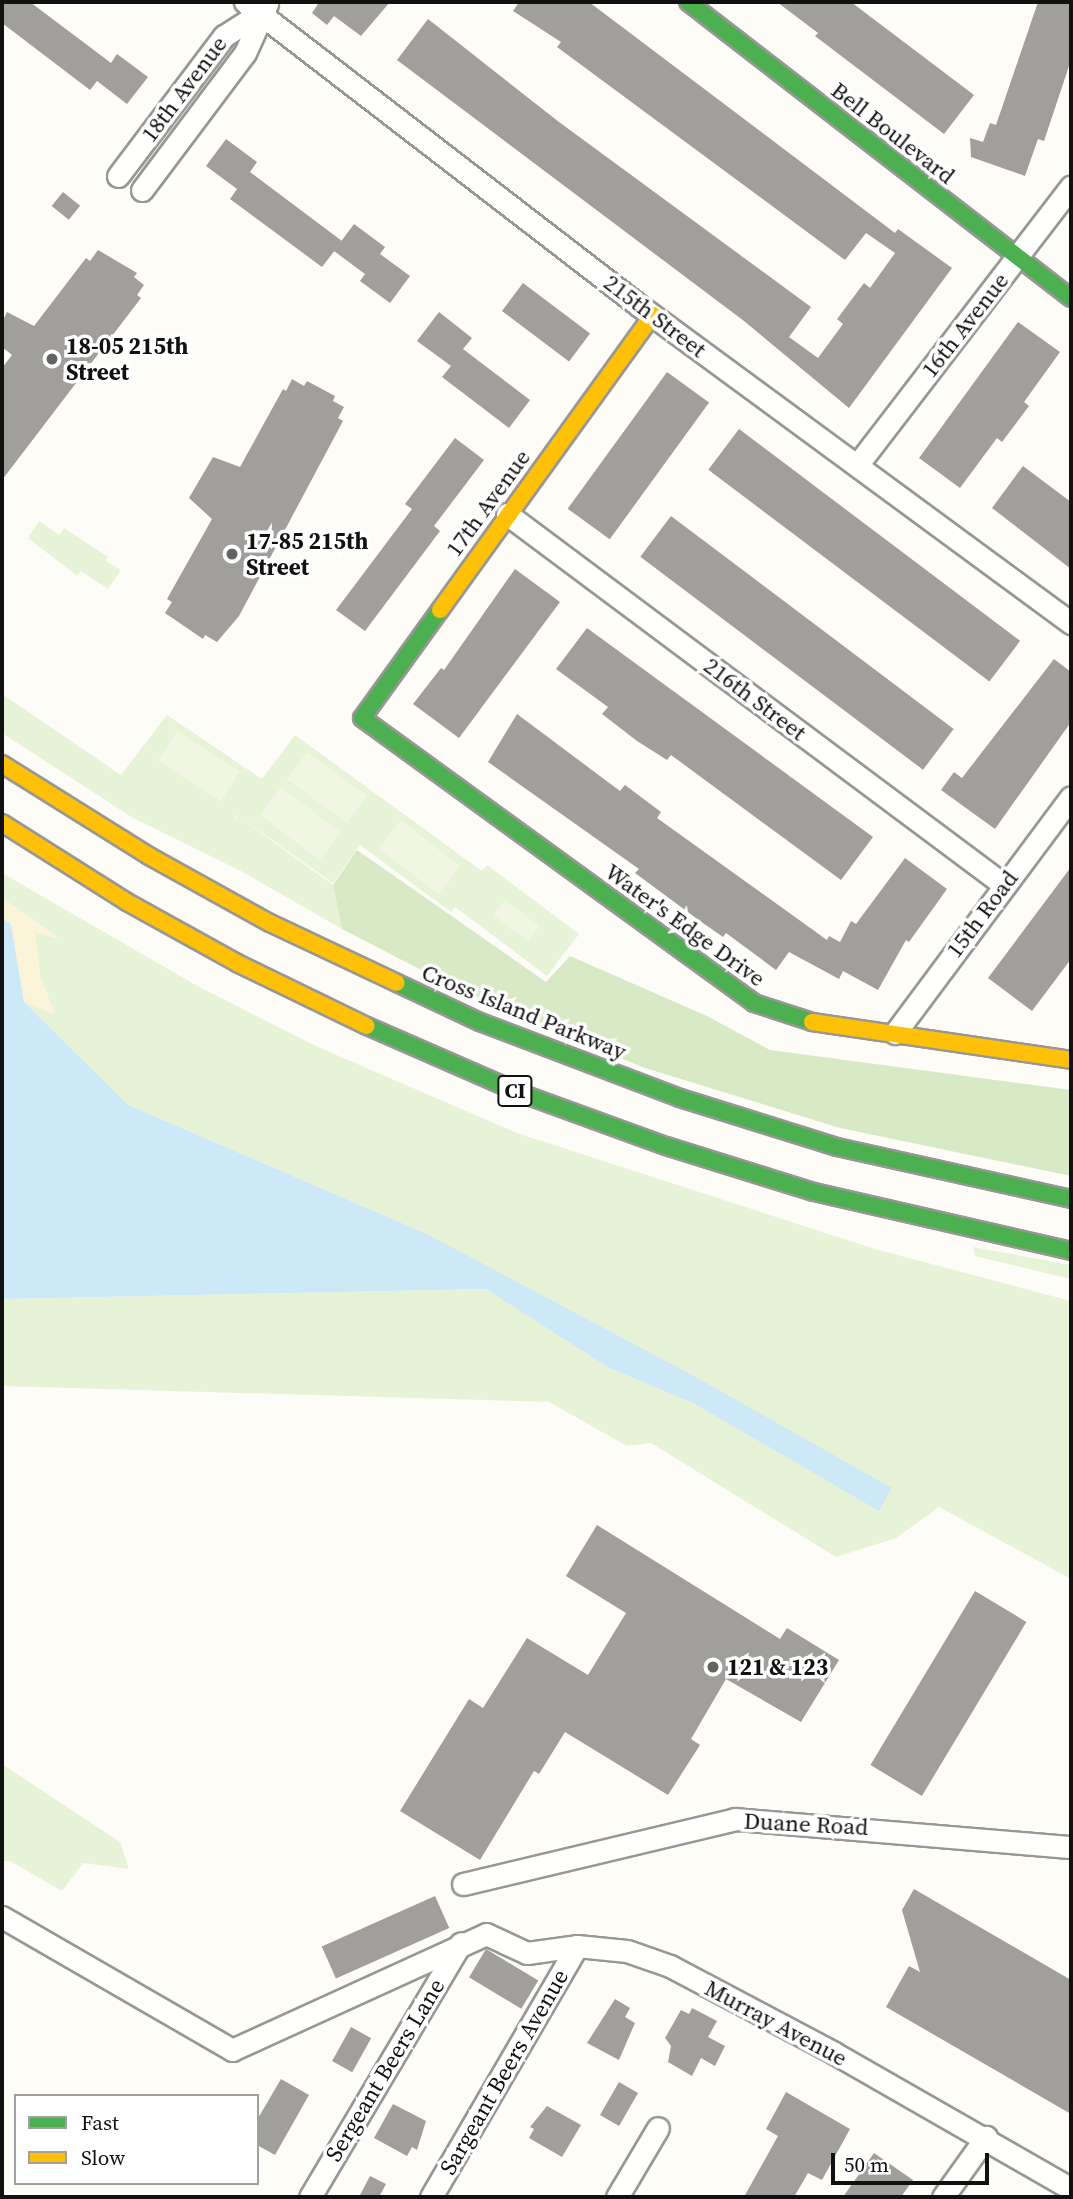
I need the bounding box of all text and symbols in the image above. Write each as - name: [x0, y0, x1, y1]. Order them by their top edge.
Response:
- street label: 18th Avenue: [135, 31, 233, 147]
- street label: Bell Boulevard: [826, 76, 960, 190]
- street label: 16th Avenue: [916, 267, 1014, 383]
- street label: 215th Street: [599, 269, 711, 363]
- place label: 18-05 215th Street: [66, 332, 188, 386]
- marker: 18-05 215th Street: [44, 351, 60, 367]
- street label: 17th Avenue: [440, 444, 536, 562]
- place label: 17-85 215th Street: [246, 527, 368, 581]
- marker: 17-85 215th Street: [224, 546, 240, 562]
- street label: 216th Street: [699, 652, 811, 746]
- street label: Water's Edge Drive: [600, 858, 770, 992]
- street label: 15th Road: [940, 865, 1024, 963]
- street label: Cross Island Parkway: [418, 958, 630, 1066]
- road number: CI: [496, 1074, 534, 1108]
- place label: 121 & 123: [727, 1653, 828, 1681]
- marker: 121 & 123: [705, 1659, 721, 1675]
- street label: Duane Road: [743, 1807, 869, 1841]
- street label: Sargeant Beers Avenue: [434, 1964, 574, 2180]
- street label: Sergeant Beers Lane: [320, 1974, 450, 2166]
- street label: Murray Avenue: [700, 1974, 852, 2072]
- legend: [14, 2094, 259, 2185]
- text: Fast: [81, 2108, 119, 2137]
- scale bar: [835, 2140, 992, 2184]
- text: Slow: [81, 2143, 125, 2172]
- text: 50 m: [844, 2150, 889, 2179]

